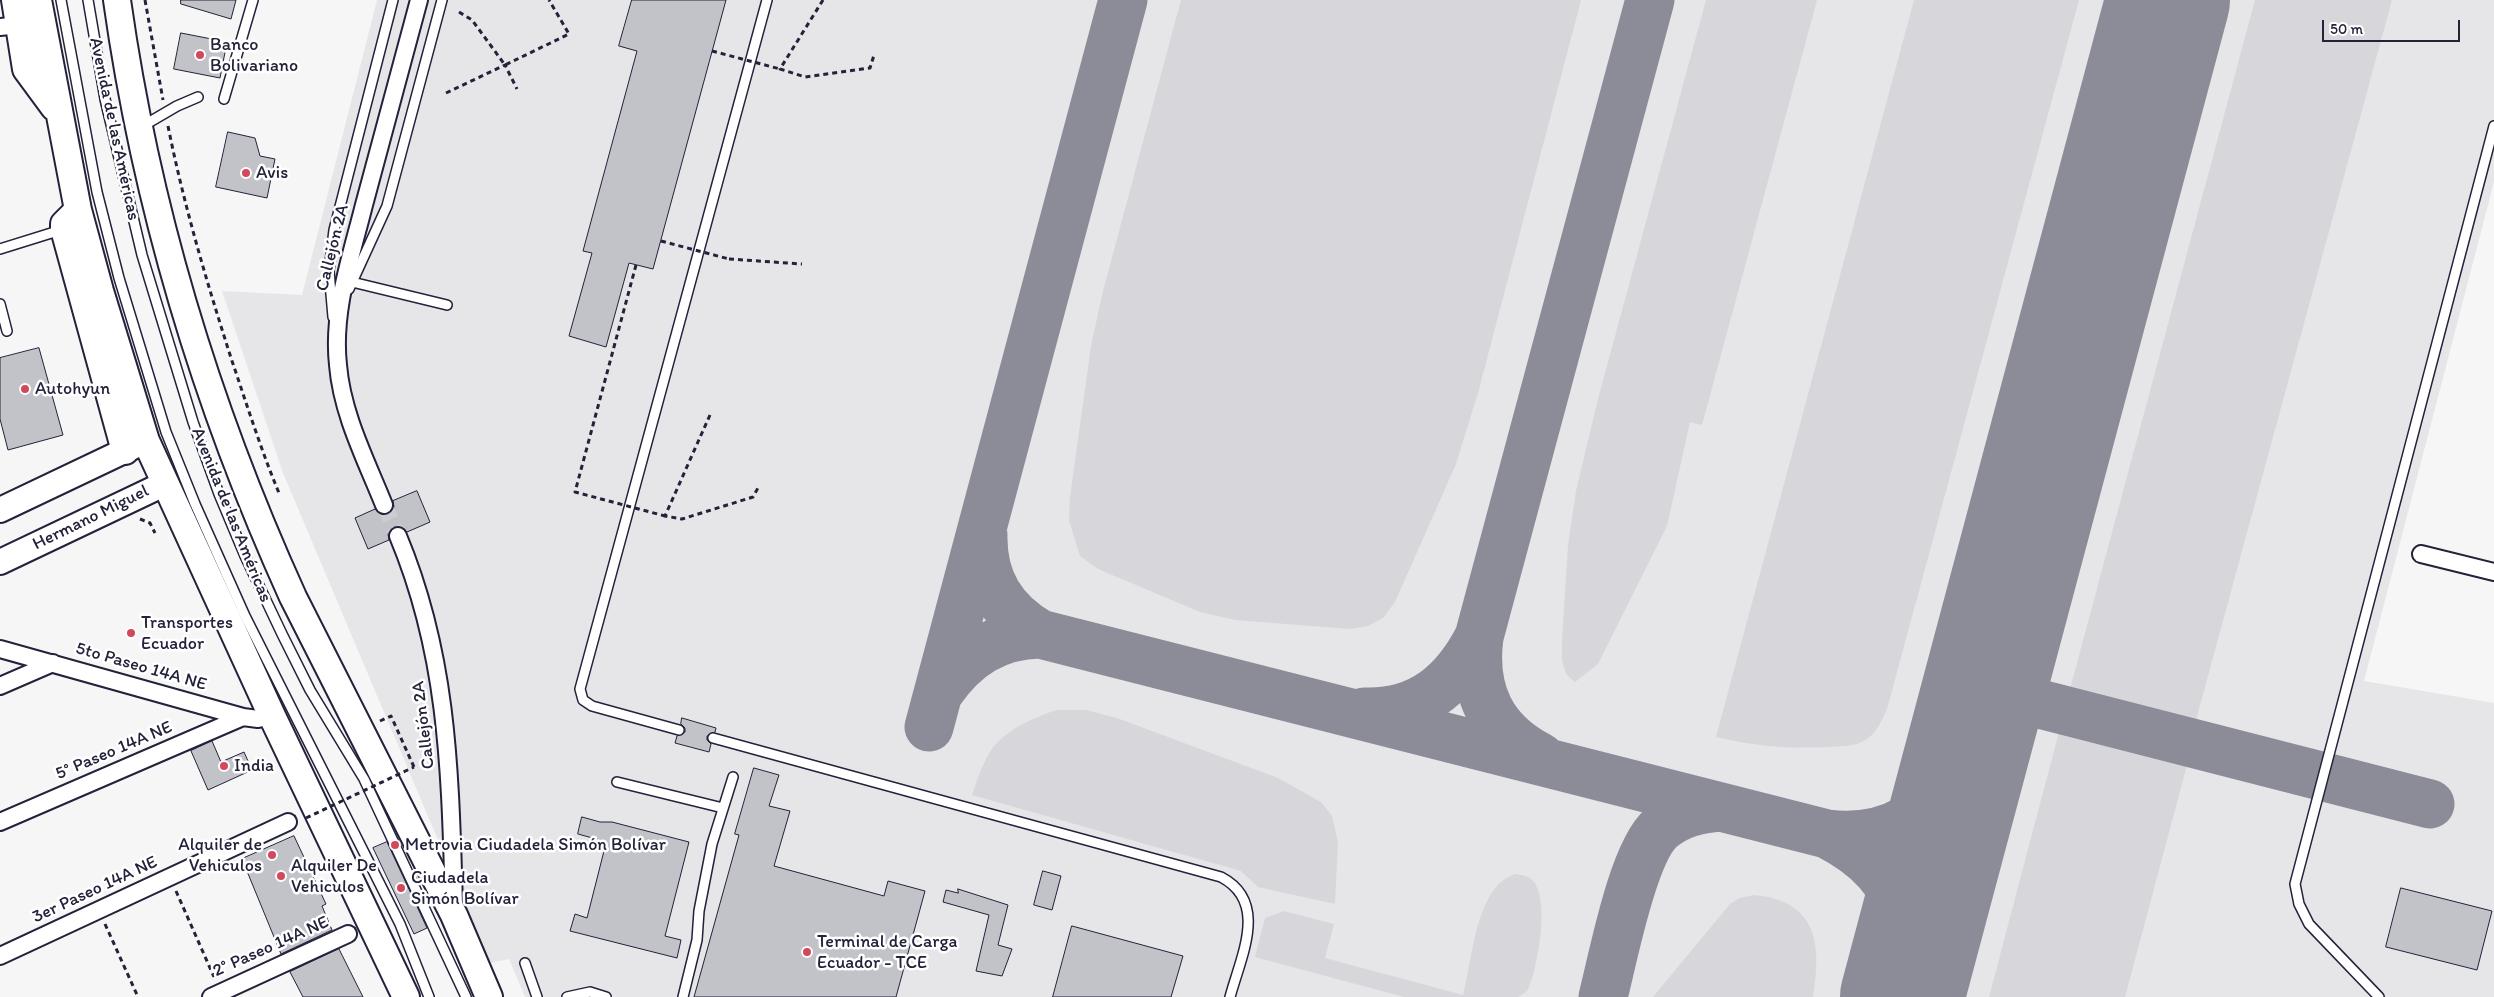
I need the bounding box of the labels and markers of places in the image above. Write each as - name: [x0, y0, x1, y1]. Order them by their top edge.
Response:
- place label: Banco Bolivariano: [210, 34, 298, 76]
- marker: Banco Bolivariano: [194, 49, 206, 61]
- place label: Avis: [256, 162, 288, 184]
- marker: Avis: [240, 167, 252, 179]
- place label: Autohyun: [35, 378, 110, 400]
- marker: Autohyun: [19, 383, 31, 395]
- place label: Transportes Ecuador: [141, 612, 233, 654]
- marker: Transportes Ecuador: [125, 627, 137, 639]
- place label: India: [234, 755, 274, 777]
- marker: India: [218, 760, 230, 772]
- place label: Alquiler de Vehiculos: [178, 834, 262, 876]
- place label: Metrovia Ciudadela Simón Bolívar: [405, 834, 666, 856]
- marker: Metrovia Ciudadela Simón Bolívar: [389, 839, 401, 851]
- marker: Alquiler de Vehiculos: [266, 849, 278, 861]
- place label: Alquiler De Vehiculos: [291, 855, 377, 898]
- place label: Ciudadela Simón Bolívar: [411, 867, 519, 910]
- marker: Alquiler De Vehiculos: [275, 870, 287, 882]
- marker: Ciudadela Simón Bolívar: [395, 882, 407, 894]
- place label: Terminal de Carga Ecuador - TCE: [817, 931, 957, 974]
- marker: Terminal de Carga Ecuador - TCE: [801, 946, 813, 958]

